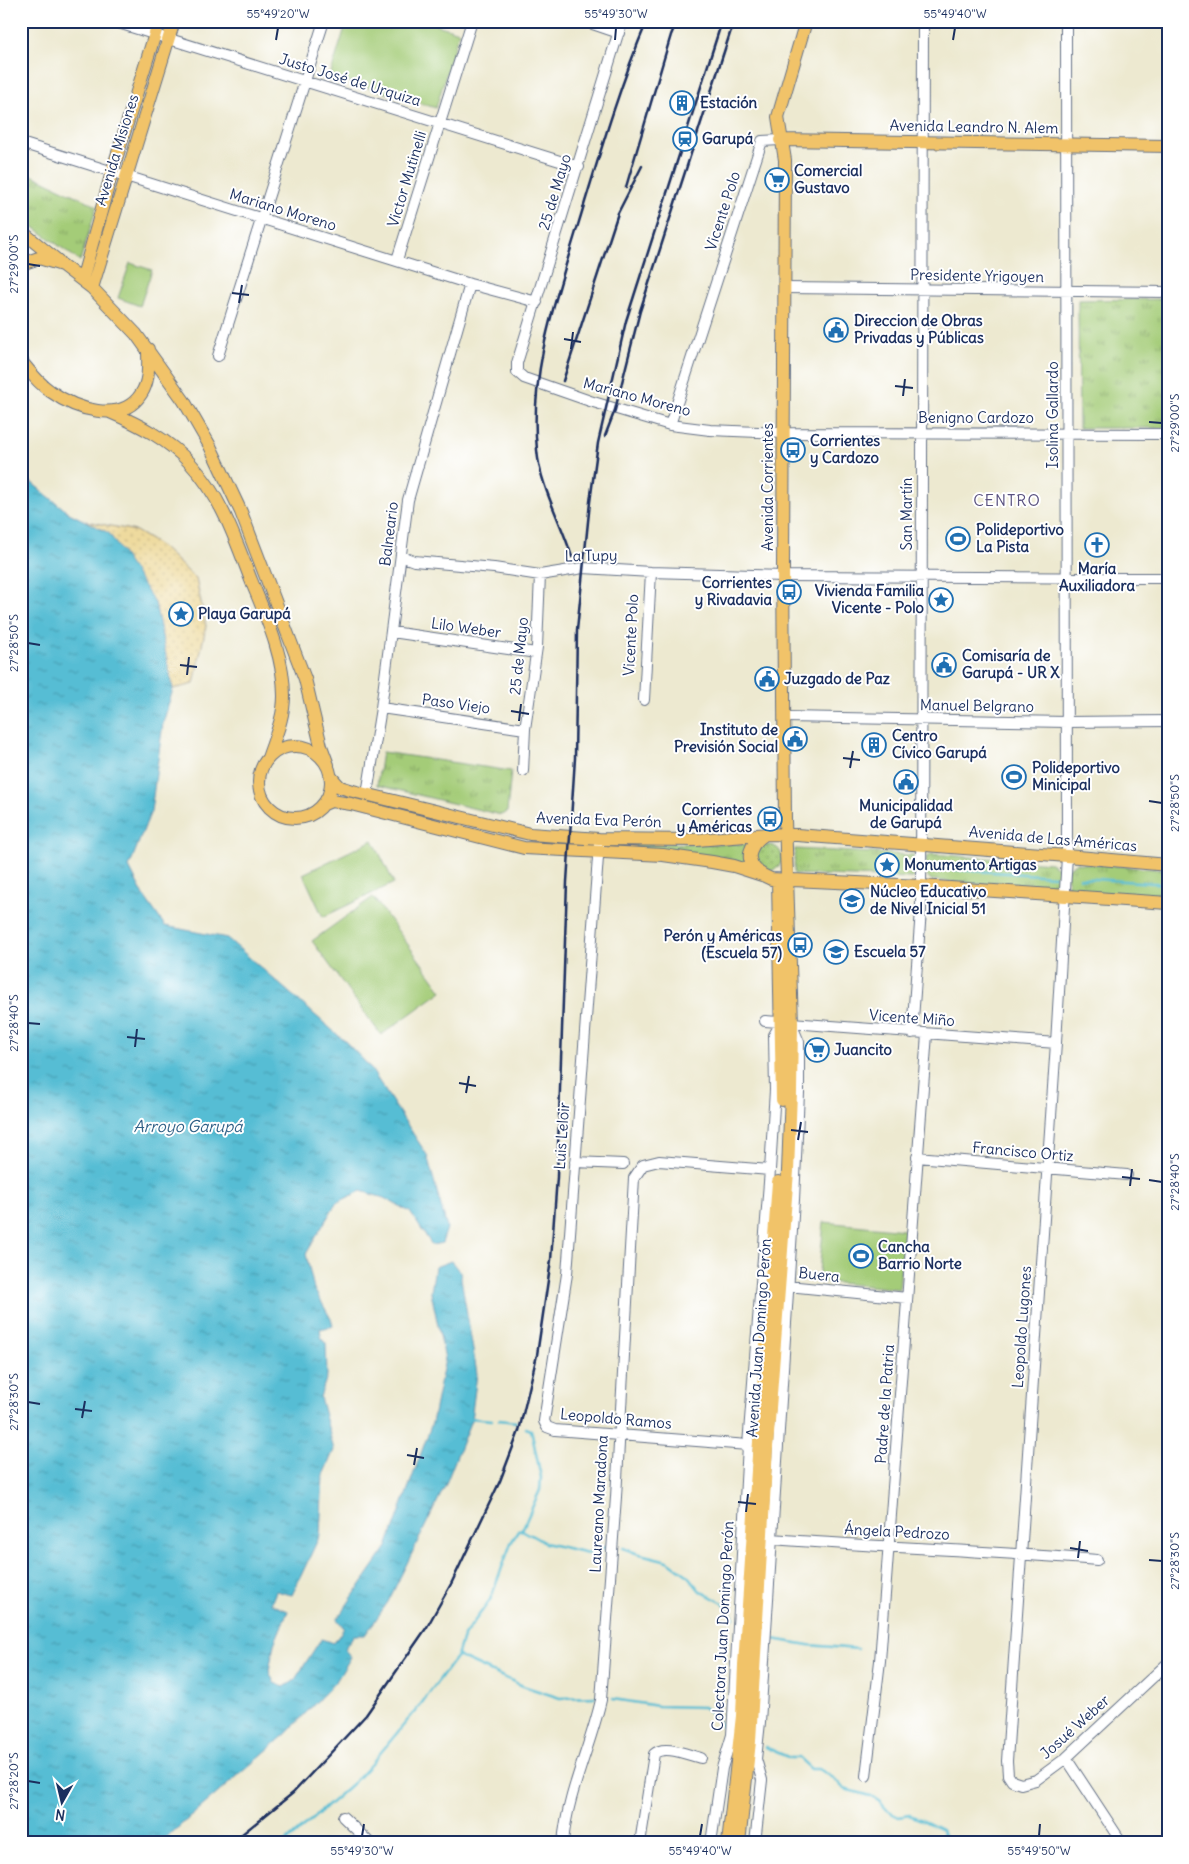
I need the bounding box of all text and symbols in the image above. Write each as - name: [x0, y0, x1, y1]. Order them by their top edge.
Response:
- text: 55°49'20"W: [246, 6, 310, 21]
- text: 55°49'30"W: [584, 6, 648, 21]
- text: 55°49'40"W: [923, 6, 987, 21]
- street label: Justo José de Urquiza: [277, 49, 424, 110]
- building icon: Estación: [669, 90, 695, 116]
- street label: Avenida Misiones: [91, 92, 143, 208]
- place label: Estación: [700, 93, 758, 112]
- street label: Avenida Leandro N. Alem: [889, 116, 1059, 137]
- station icon: Garupá: [672, 126, 698, 152]
- street label: Victor Mutinelli: [383, 128, 430, 229]
- place label: Garupá: [702, 129, 754, 149]
- street label: 25 de Mayo: [534, 152, 575, 232]
- place label: Comercial Gustavo: [794, 161, 862, 197]
- supermarket icon: Comercial Gustavo: [764, 167, 790, 193]
- street label: Vicente Polo: [701, 169, 744, 253]
- street label: Mariano Moreno: [227, 184, 339, 235]
- text: 27°29'00"S: [6, 234, 21, 293]
- street label: Presidente Yrigoyen: [910, 265, 1044, 286]
- place label: Direccion de Obras Privadas y Públicas: [854, 311, 984, 348]
- public building icon: Direccion de Obras Privadas y Públicas: [823, 317, 849, 343]
- street label: Isolina Gallardo: [1043, 361, 1062, 469]
- street label: Mariano Moreno: [581, 373, 693, 420]
- text: 27°29'00"S: [1167, 393, 1182, 452]
- street label: Benigno Cardozo: [918, 408, 1034, 427]
- street label: Avenida Corrientes: [758, 423, 777, 551]
- place label: Corrientes y Cardozo: [810, 431, 880, 468]
- bus stop icon: Corrientes y Cardozo: [780, 437, 806, 463]
- street label: San Martín: [897, 477, 916, 551]
- district label: CENTRO: [973, 490, 1041, 510]
- street label: Balneario: [375, 501, 402, 567]
- place label: Polideportivo La Pista: [976, 520, 1064, 556]
- sports icon: Polideportivo La Pista: [945, 526, 971, 552]
- church icon: María Auxiliadora: [1084, 532, 1110, 558]
- street label: La Tupy: [564, 546, 618, 565]
- place label: María Auxiliadora: [1059, 559, 1135, 595]
- place label: Corrientes y Rivadavia: [695, 573, 772, 610]
- bus stop icon: Corrientes y Rivadavia: [776, 579, 802, 605]
- place label: Vivienda Familia Vicente - Polo: [815, 581, 925, 617]
- place icon: Vivienda Familia Vicente - Polo: [928, 587, 954, 613]
- street label: Vicente Polo: [619, 593, 642, 677]
- place icon: Playa Garupá: [168, 601, 194, 627]
- place label: Playa Garupá: [198, 604, 291, 624]
- street label: Lilo Weber: [430, 613, 502, 642]
- text: 27°28'50"S: [6, 614, 21, 672]
- street label: 25 de Mayo: [505, 616, 532, 696]
- place label: Comisaría de Garupá - UR X: [962, 646, 1060, 683]
- public building icon: Comisaría de Garupá - UR X: [931, 652, 957, 678]
- public building icon: Juzgado de Paz: [754, 666, 780, 692]
- place label: Juzgado de Paz: [784, 669, 890, 689]
- street label: Paso Viejo: [421, 689, 491, 718]
- street label: Manuel Belgrano: [920, 695, 1034, 716]
- place label: Instituto de Previsión Social: [674, 720, 778, 756]
- public building icon: Instituto de Previsión Social: [782, 726, 808, 752]
- place label: Centro Cívico Garupá: [892, 726, 987, 763]
- building icon: Centro Cívico Garupá: [861, 732, 887, 758]
- place label: Polideportivo Minicipal: [1032, 758, 1120, 795]
- sports icon: Polideportivo Minicipal: [1001, 764, 1027, 790]
- public building icon: Municipalidad de Garupá: [893, 769, 919, 795]
- text: 27°28'50"S: [1167, 774, 1182, 832]
- place label: Municipalidad de Garupá: [859, 796, 953, 833]
- place label: Corrientes y Américas: [677, 800, 752, 837]
- bus stop icon: Corrientes y Américas: [757, 806, 783, 832]
- street label: Avenida Eva Perón: [536, 808, 662, 831]
- street label: Avenida de Las Américas: [968, 822, 1138, 855]
- place icon: Monumento Artigas: [874, 852, 900, 878]
- place label: Monumento Artigas: [904, 855, 1037, 875]
- place label: Núcleo Educativo de Nivel Inicial 51: [870, 882, 987, 918]
- school or university icon: Núcleo Educativo de Nivel Inicial 51: [839, 888, 865, 914]
- place label: Perón y Américas (Escuela 57): [663, 926, 782, 963]
- bus stop icon: Perón y Américas (Escuela 57): [787, 932, 813, 958]
- school or university icon: Escuela 57: [823, 939, 849, 965]
- place label: Escuela 57: [854, 942, 926, 961]
- text: 27°28'40"S: [6, 994, 21, 1052]
- street label: Vicente Miño: [869, 1005, 956, 1030]
- supermarket icon: Juancito: [804, 1037, 830, 1063]
- place label: Juancito: [834, 1040, 893, 1059]
- street label: Luis Leloir: [550, 1102, 573, 1170]
- water label: Arroyo Garupá: [134, 1116, 243, 1136]
- street label: Francisco Ortiz: [972, 1138, 1075, 1165]
- text: 27°28'40"S: [1167, 1153, 1182, 1211]
- place label: Cancha Barrio Norte: [878, 1237, 962, 1273]
- street label: Avenida Juan Domingo Perón: [742, 1238, 775, 1438]
- sports icon: Cancha Barrio Norte: [848, 1243, 874, 1269]
- street label: Buera: [798, 1263, 841, 1286]
- street label: Leopoldo Lugones: [1008, 1265, 1035, 1389]
- street label: Padre de la Patria: [871, 1343, 898, 1464]
- text: 27°28'30"S: [6, 1373, 21, 1431]
- street label: Leopoldo Ramos: [560, 1404, 673, 1433]
- street label: Laureano Maradona: [585, 1434, 612, 1573]
- street label: Ángela Pedrozo: [844, 1519, 950, 1544]
- street label: Colectora Juan Domingo Perón: [708, 1520, 738, 1731]
- text: 27°28'30"S: [1167, 1532, 1182, 1590]
- street label: Josué Weber: [1036, 1691, 1113, 1763]
- text: 27°28'20"S: [6, 1752, 21, 1810]
- north arrow: [38, 1776, 88, 1826]
- text: N: [54, 1805, 66, 1824]
- text: 55°49'30"W: [330, 1843, 394, 1858]
- text: 55°49'40"W: [668, 1843, 732, 1858]
- text: 55°49'50"W: [1007, 1843, 1071, 1858]

